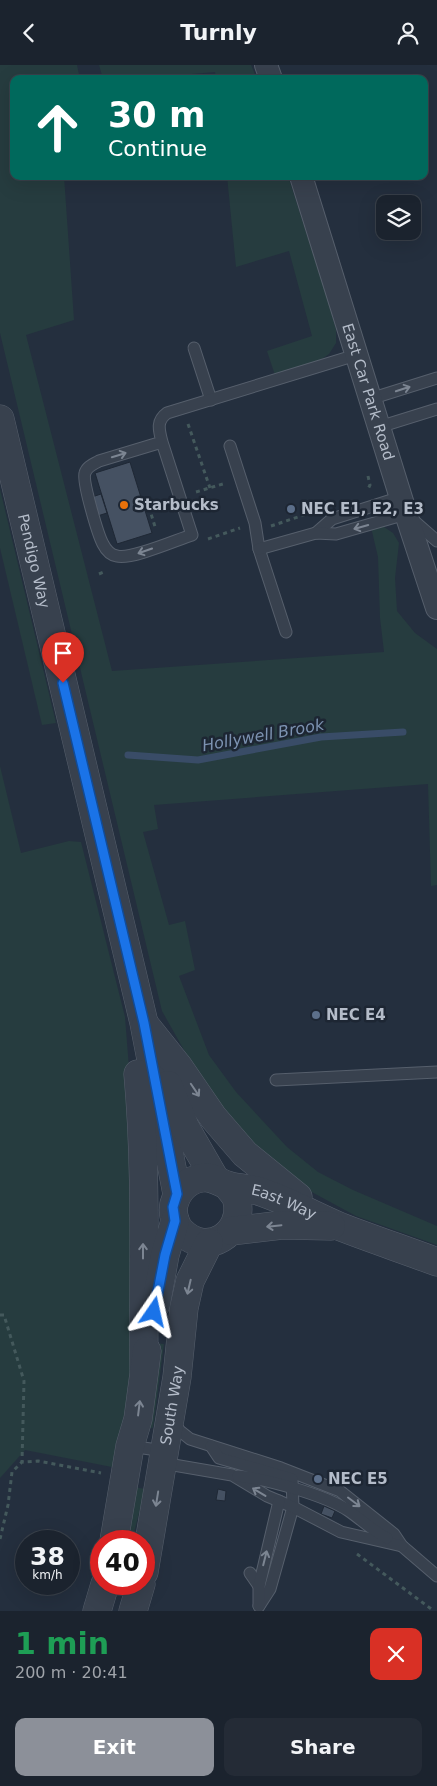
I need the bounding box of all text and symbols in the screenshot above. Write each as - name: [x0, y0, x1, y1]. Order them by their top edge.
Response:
- icon: back: [15, 19, 43, 47]
- icon: person: [394, 19, 422, 47]
- text: Turnly: [180, 20, 257, 45]
- icon: ahead: [25, 95, 90, 160]
- text: 30 m: [108, 95, 205, 135]
- text: Continue: [108, 136, 207, 161]
- map controls: [376, 195, 421, 240]
- button: layers: [376, 195, 421, 240]
- street label: East Car Park Road: [338, 321, 398, 463]
- one-way arrow: [395, 383, 411, 393]
- one-way arrow: [110, 450, 126, 459]
- place label: Starbucks: [134, 496, 219, 514]
- marker: Starbucks: [118, 499, 130, 511]
- place label: NEC E1, E2, E3: [301, 500, 424, 518]
- marker: NEC E1, E2, E3: [285, 503, 297, 515]
- street label: Pendigo Way: [14, 512, 54, 610]
- one-way arrow: [354, 522, 370, 532]
- one-way arrow: [138, 547, 154, 556]
- pin: [42, 632, 84, 683]
- icon: arrive: [49, 639, 77, 667]
- water label: Hollywell Brook: [201, 715, 326, 755]
- place label: NEC E4: [326, 1006, 386, 1024]
- marker: NEC E4: [310, 1009, 322, 1021]
- one-way arrow: [190, 1082, 200, 1096]
- street label: East Way: [250, 1181, 319, 1224]
- one-way arrow: [266, 1221, 282, 1231]
- one-way arrow: [138, 1243, 148, 1259]
- one-way arrow: [184, 1278, 193, 1294]
- position arrow: [127, 1285, 179, 1337]
- street label: South Way: [157, 1365, 187, 1447]
- one-way arrow: [134, 1400, 144, 1416]
- place label: NEC E5: [328, 1470, 388, 1488]
- marker: NEC E5: [312, 1473, 324, 1485]
- one-way arrow: [253, 1486, 267, 1496]
- one-way arrow: [151, 1491, 161, 1507]
- one-way arrow: [347, 1496, 360, 1507]
- speed limit sign: 40: [90, 1530, 155, 1595]
- text: 38: [30, 1542, 65, 1571]
- one-way arrow: [261, 1550, 271, 1566]
- text: km/h: [32, 1568, 63, 1582]
- text: 1 min: [15, 1626, 109, 1661]
- button: close: [370, 1628, 422, 1680]
- text: 200 m · 20:41: [15, 1663, 128, 1682]
- button: Exit: [15, 1718, 214, 1776]
- button: Share: [224, 1718, 422, 1776]

